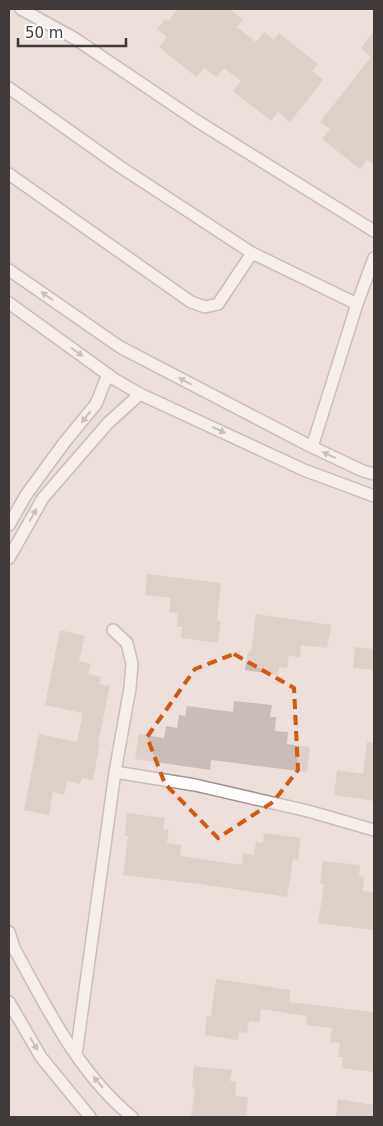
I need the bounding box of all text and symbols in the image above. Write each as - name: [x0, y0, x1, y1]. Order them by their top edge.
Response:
- scale bar: [18, 15, 125, 47]
- text: 50 m: [25, 24, 63, 42]
- one-way arrow: [40, 291, 53, 301]
- one-way arrow: [70, 347, 84, 357]
- one-way arrow: [178, 377, 192, 385]
- one-way arrow: [80, 410, 91, 423]
- one-way arrow: [212, 426, 226, 434]
- one-way arrow: [322, 451, 336, 459]
- one-way arrow: [29, 508, 37, 523]
- one-way arrow: [29, 1037, 38, 1051]
- one-way arrow: [93, 1076, 104, 1089]

